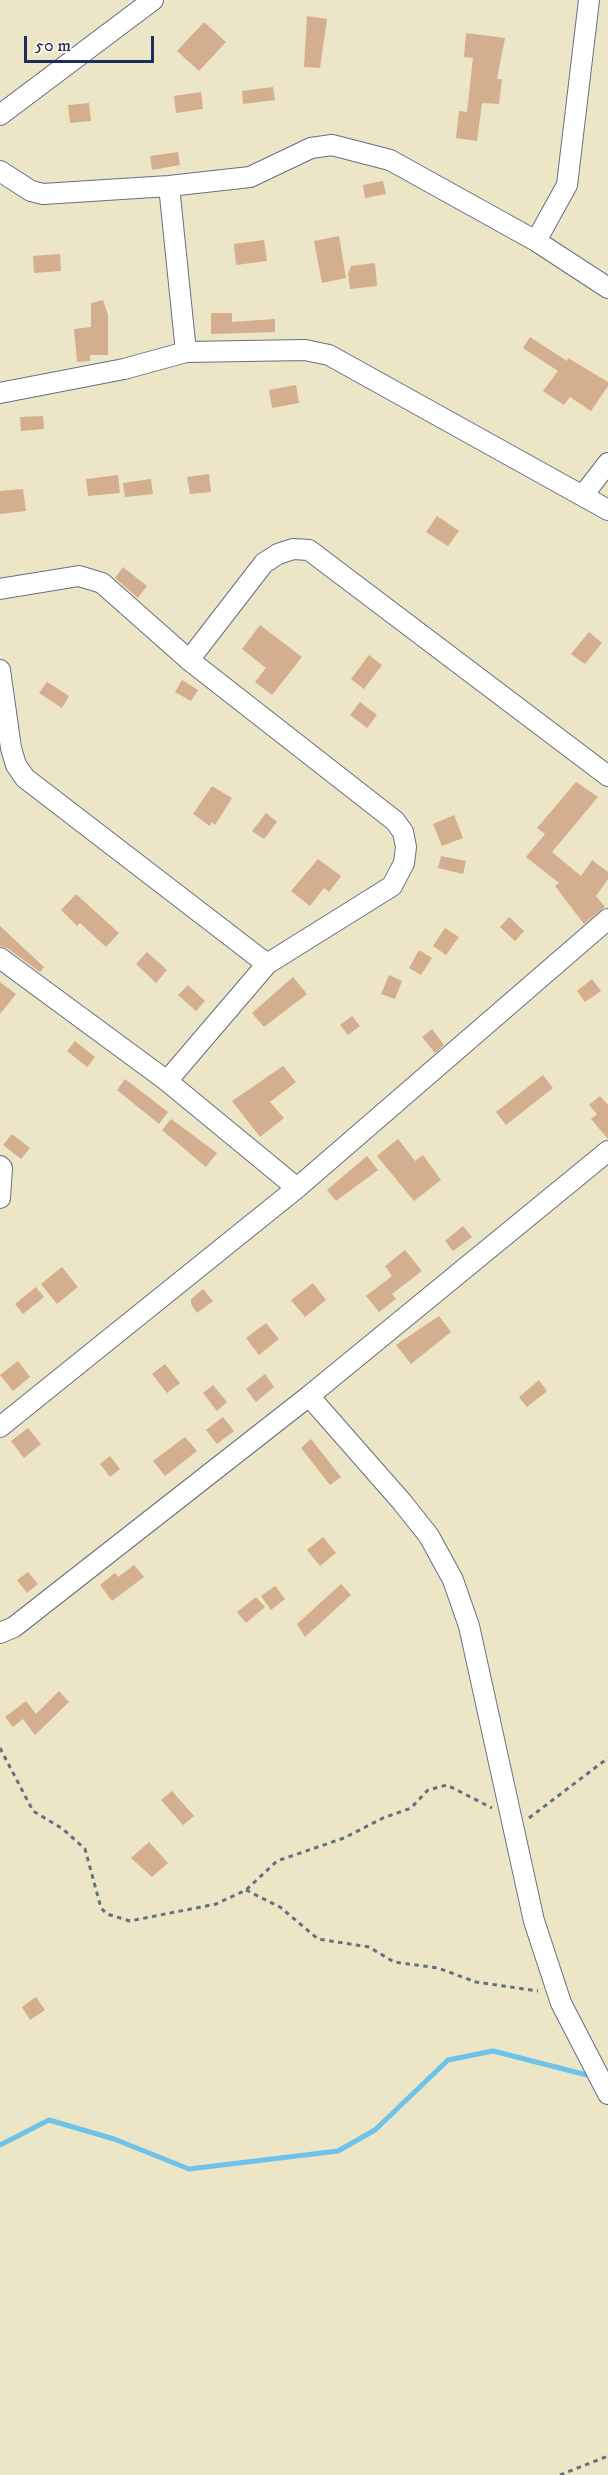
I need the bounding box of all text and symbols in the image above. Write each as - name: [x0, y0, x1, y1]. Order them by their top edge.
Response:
- scale bar: [27, 24, 158, 62]
- text: 50 m: [35, 35, 71, 57]

